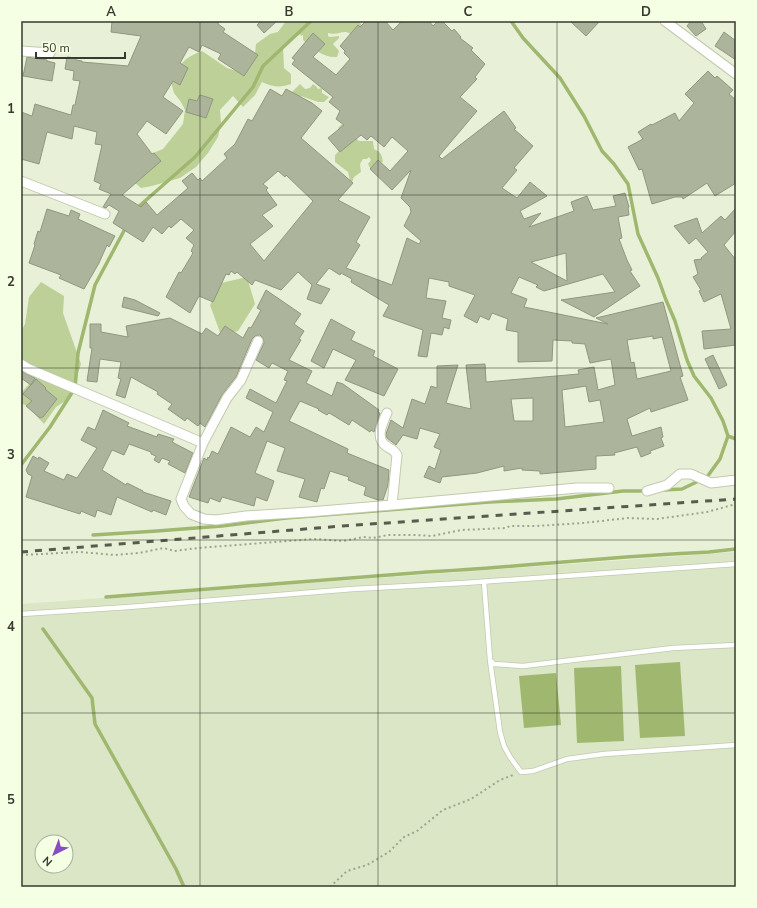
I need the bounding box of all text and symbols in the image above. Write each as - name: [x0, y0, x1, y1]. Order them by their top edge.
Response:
- text: A: [106, 3, 116, 21]
- text: B: [285, 3, 294, 21]
- text: C: [464, 3, 473, 21]
- text: D: [641, 3, 651, 21]
- scale bar: [36, 34, 125, 60]
- text: 50 m: [42, 40, 70, 56]
- text: 1: [7, 100, 15, 118]
- text: 2: [7, 273, 15, 291]
- text: 3: [7, 446, 15, 464]
- text: 4: [7, 618, 15, 636]
- text: 5: [7, 791, 15, 809]
- north arrow: [34, 834, 74, 874]
- text: N: [40, 853, 56, 869]

